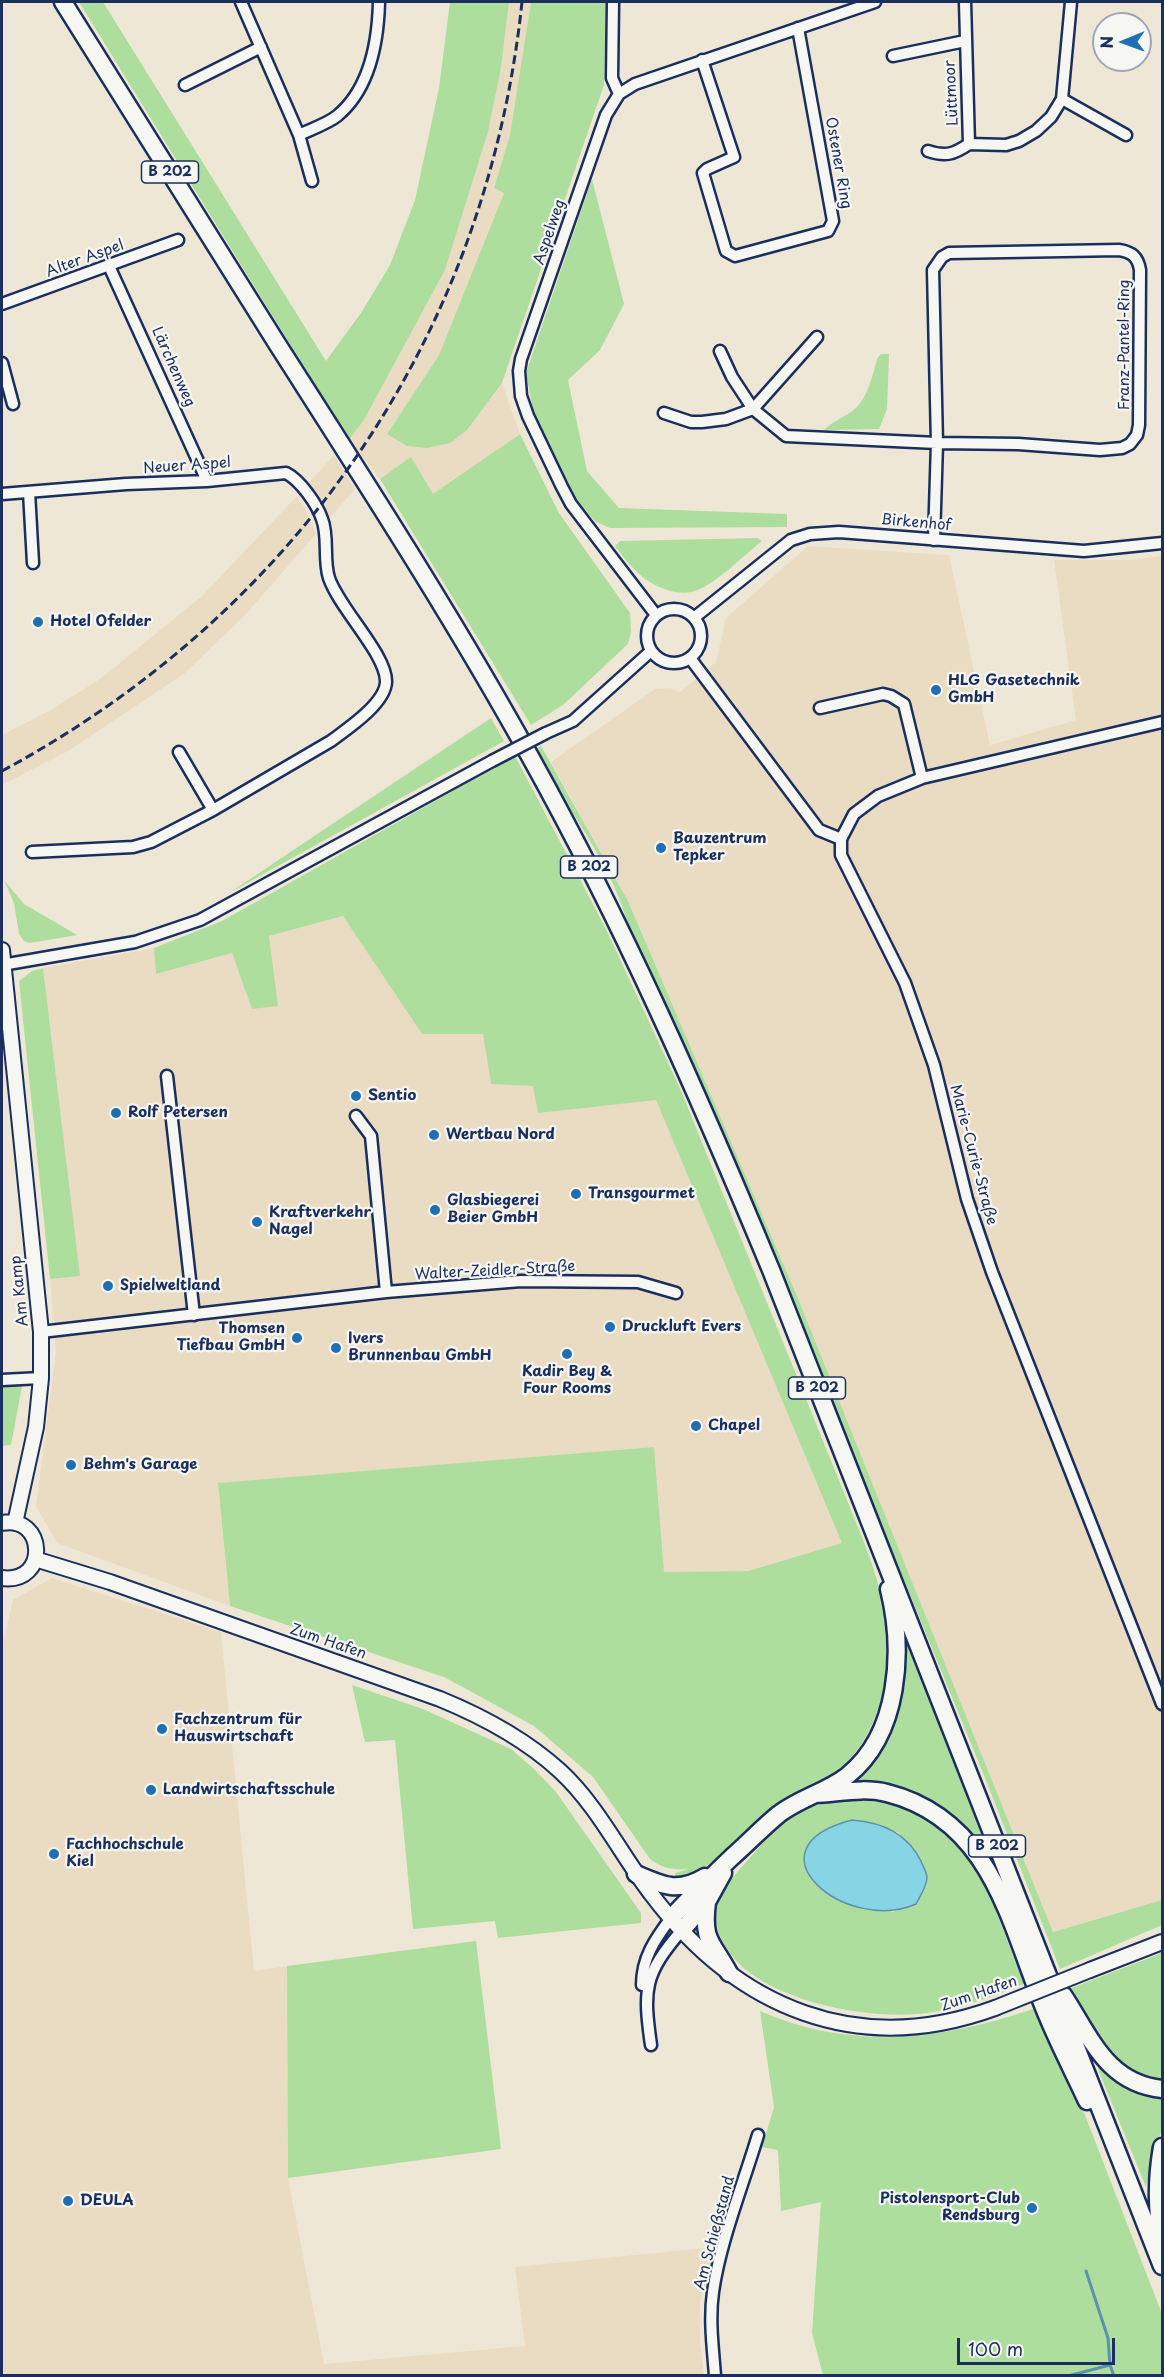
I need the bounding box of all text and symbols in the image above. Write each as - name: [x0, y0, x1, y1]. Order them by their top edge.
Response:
- north arrow: [1092, 12, 1152, 72]
- text: N: [1094, 36, 1118, 49]
- street label: Lüttmoor: [941, 60, 963, 126]
- street label: Ostener Ring: [821, 116, 855, 210]
- road number: B 202: [142, 161, 198, 183]
- street label: Aspelweg: [530, 197, 570, 267]
- street label: Alter Aspel: [44, 237, 126, 281]
- street label: Franz-Pantel-Ring: [1116, 280, 1134, 410]
- street label: Lärchenweg: [147, 324, 199, 410]
- street label: Neuer Aspel: [143, 454, 231, 478]
- street label: Birkenhof: [880, 511, 952, 535]
- place label: Hotel Ofelder: [50, 613, 151, 631]
- marker: Hotel Ofelder: [31, 615, 45, 629]
- place label: HLG Gasetechnik GmbH: [948, 672, 1080, 707]
- marker: HLG Gasetechnik GmbH: [929, 683, 943, 697]
- place label: Bauzentrum Tepker: [673, 830, 767, 865]
- marker: Bauzentrum Tepker: [654, 841, 668, 855]
- road number: B 202: [560, 856, 618, 878]
- street label: Marie-Curie-Straße: [946, 1083, 1000, 1227]
- place label: Sentio: [368, 1087, 416, 1105]
- marker: Sentio: [349, 1089, 363, 1103]
- place label: Rolf Petersen: [128, 1104, 228, 1122]
- marker: Rolf Petersen: [109, 1106, 123, 1120]
- place label: Wertbau Nord: [446, 1126, 555, 1144]
- marker: Wertbau Nord: [427, 1128, 441, 1142]
- place label: Transgourmet: [588, 1185, 695, 1203]
- marker: Transgourmet: [569, 1187, 583, 1201]
- place label: Glasbiegerei Beier GmbH: [447, 1192, 539, 1227]
- marker: Glasbiegerei Beier GmbH: [428, 1203, 442, 1217]
- place label: Kraftverkehr Nagel: [269, 1204, 371, 1239]
- marker: Kraftverkehr Nagel: [250, 1215, 264, 1229]
- street label: Am Kamp: [7, 1255, 33, 1327]
- street label: Walter-Zeidler-Straße: [414, 1258, 576, 1284]
- place label: Spielweltland: [120, 1277, 220, 1295]
- marker: Spielweltland: [101, 1279, 115, 1293]
- place label: Druckluft Evers: [622, 1318, 741, 1336]
- place label: Thomsen Tiefbau GmbH: [176, 1320, 285, 1355]
- marker: Druckluft Evers: [603, 1320, 617, 1334]
- place label: Ivers Brunnenbau GmbH: [348, 1330, 492, 1365]
- marker: Thomsen Tiefbau GmbH: [290, 1331, 304, 1345]
- marker: Ivers Brunnenbau GmbH: [329, 1341, 343, 1355]
- marker: Kadir Bey & Four Rooms: [560, 1347, 574, 1361]
- place label: Kadir Bey & Four Rooms: [522, 1363, 612, 1398]
- road number: B 202: [788, 1377, 846, 1399]
- place label: Chapel: [708, 1417, 760, 1435]
- marker: Chapel: [689, 1419, 703, 1433]
- place label: Behm's Garage: [83, 1456, 197, 1474]
- marker: Behm's Garage: [64, 1458, 78, 1472]
- street label: Zum Hafen: [287, 1621, 369, 1663]
- place label: Fachzentrum für Hauswirtschaft: [174, 1711, 302, 1746]
- marker: Fachzentrum für Hauswirtschaft: [155, 1722, 169, 1736]
- place label: Landwirtschaftsschule: [163, 1781, 335, 1799]
- marker: Landwirtschaftsschule: [144, 1783, 158, 1797]
- road number: B 202: [968, 1835, 1026, 1857]
- place label: Fachhochschule Kiel: [66, 1836, 184, 1871]
- marker: Fachhochschule Kiel: [47, 1847, 61, 1861]
- street label: Zum Hafen: [938, 1973, 1020, 2015]
- street label: Am Schießstand: [691, 2174, 739, 2292]
- place label: Pistolensport-Club Rendsburg: [880, 2190, 1020, 2225]
- place label: DEULA: [80, 2192, 134, 2210]
- marker: DEULA: [61, 2194, 75, 2208]
- marker: Pistolensport-Club Rendsburg: [1025, 2201, 1039, 2215]
- scale bar: [960, 2326, 1118, 2364]
- text: 100 m: [968, 2335, 1023, 2362]

